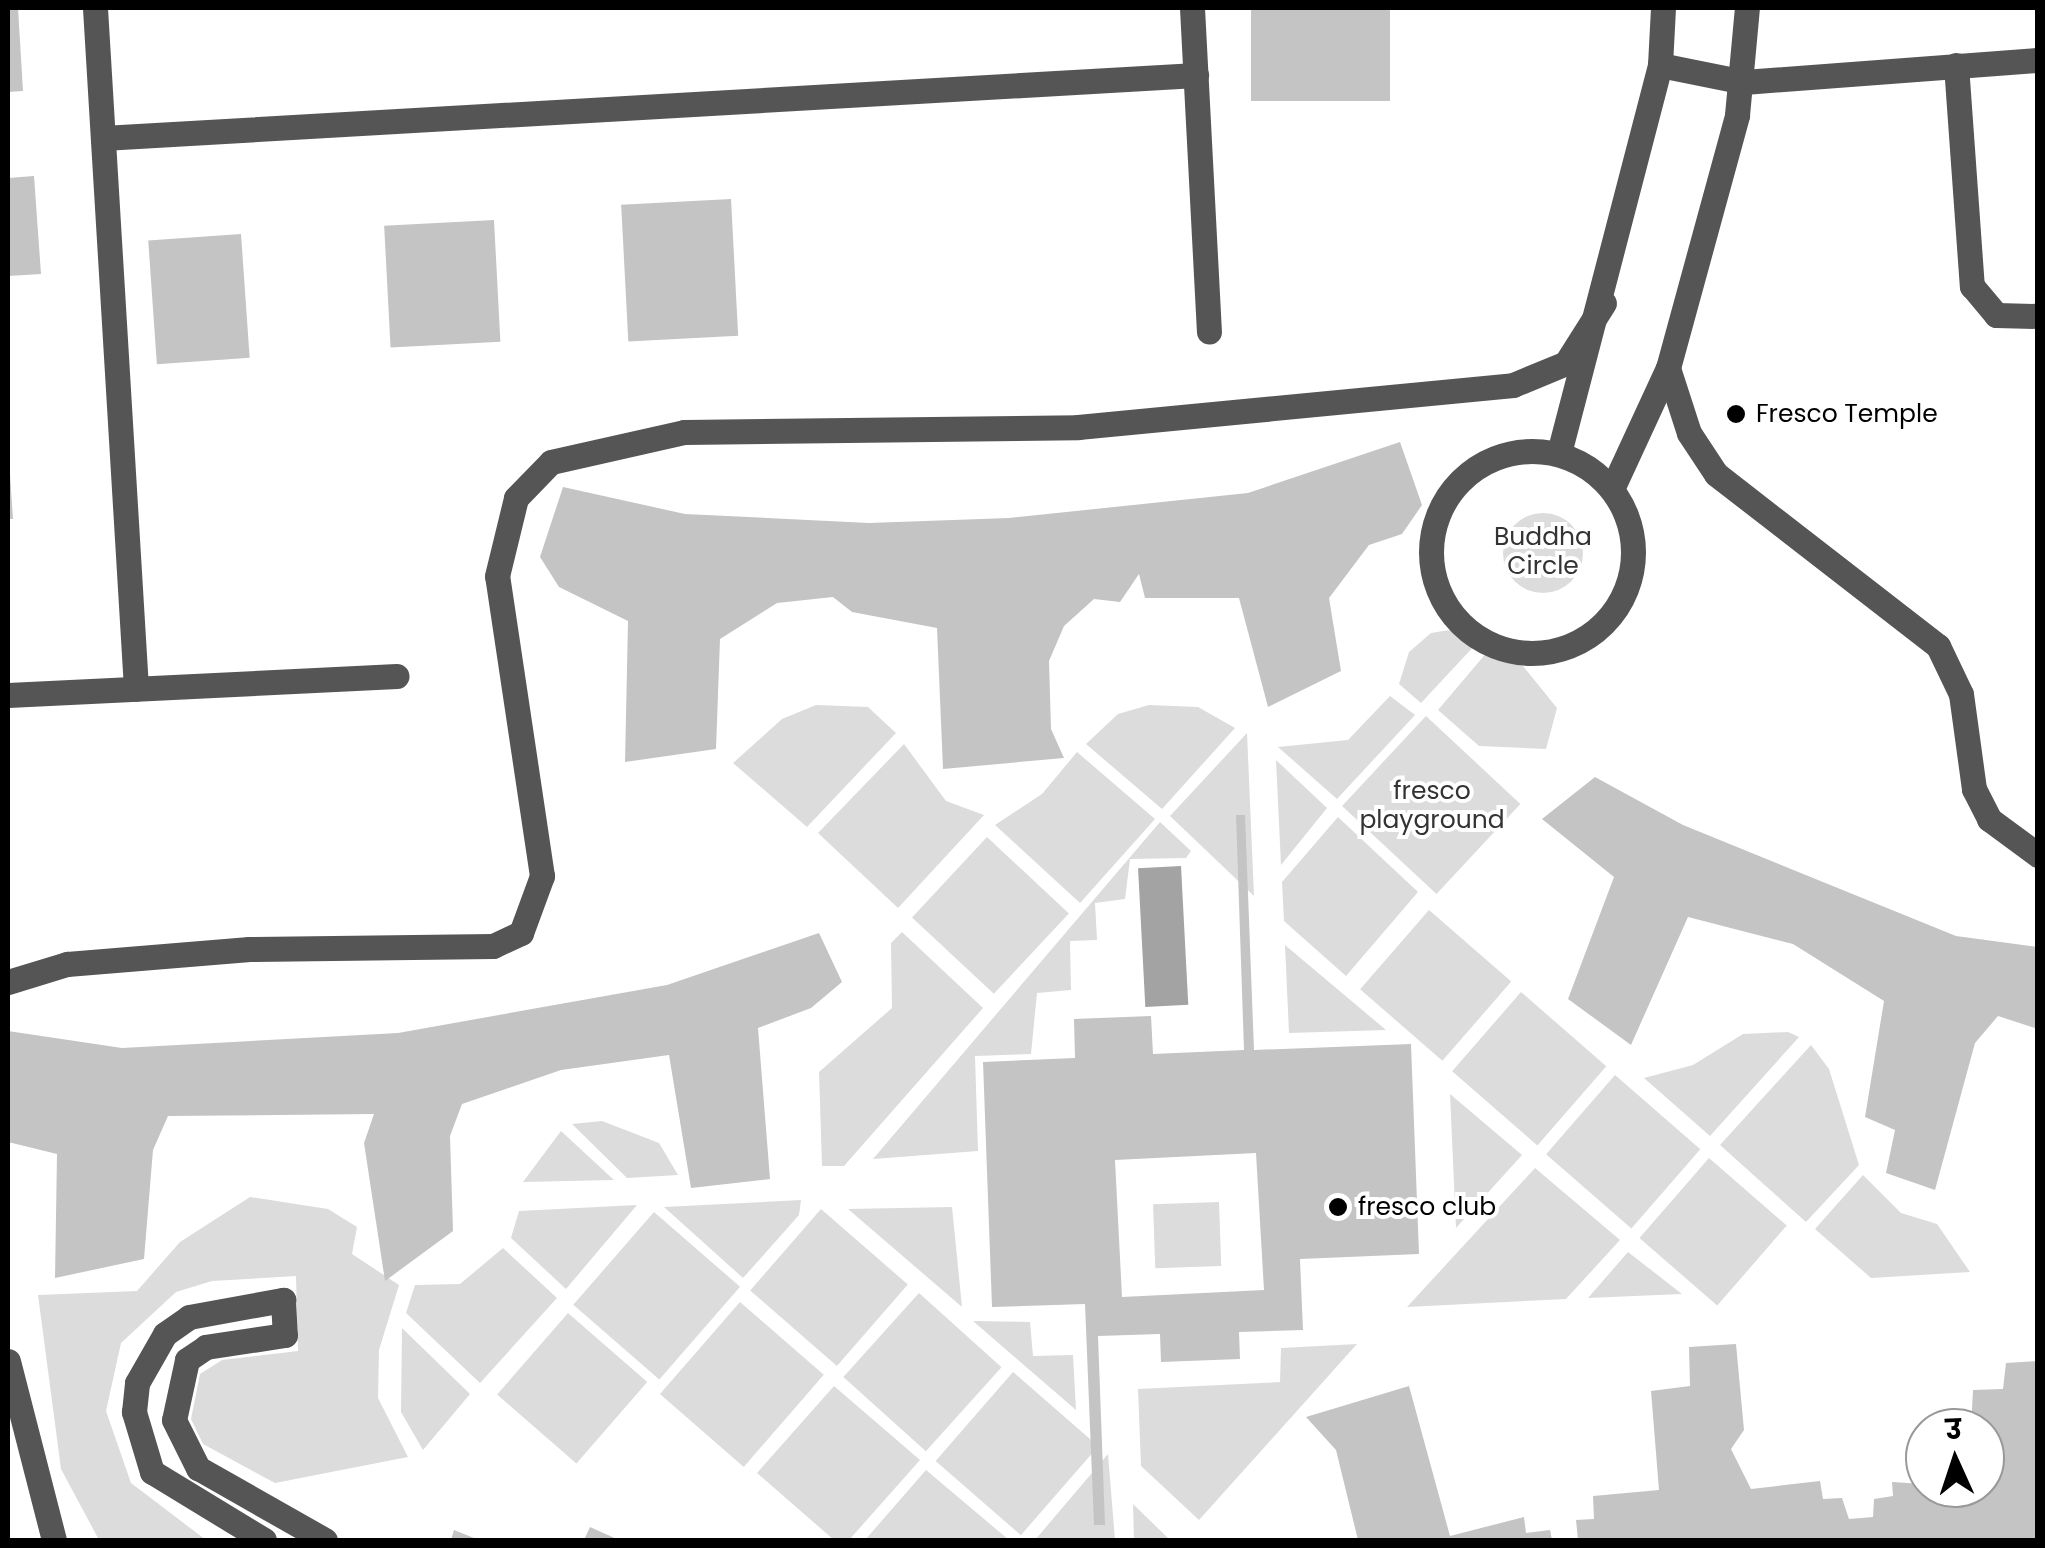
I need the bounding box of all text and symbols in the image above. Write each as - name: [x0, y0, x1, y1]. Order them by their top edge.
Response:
- place label: Fresco Temple: [1756, 399, 1938, 429]
- marker: Fresco Temple: [1725, 403, 1747, 425]
- park label: Buddha Circle: [1494, 523, 1592, 582]
- park label: fresco playground: [1359, 777, 1505, 836]
- place label: fresco club: [1358, 1192, 1496, 1222]
- marker: fresco club: [1327, 1196, 1349, 1218]
- north arrow: [1905, 1408, 2005, 1508]
- text: उ: [1945, 1410, 1962, 1449]

